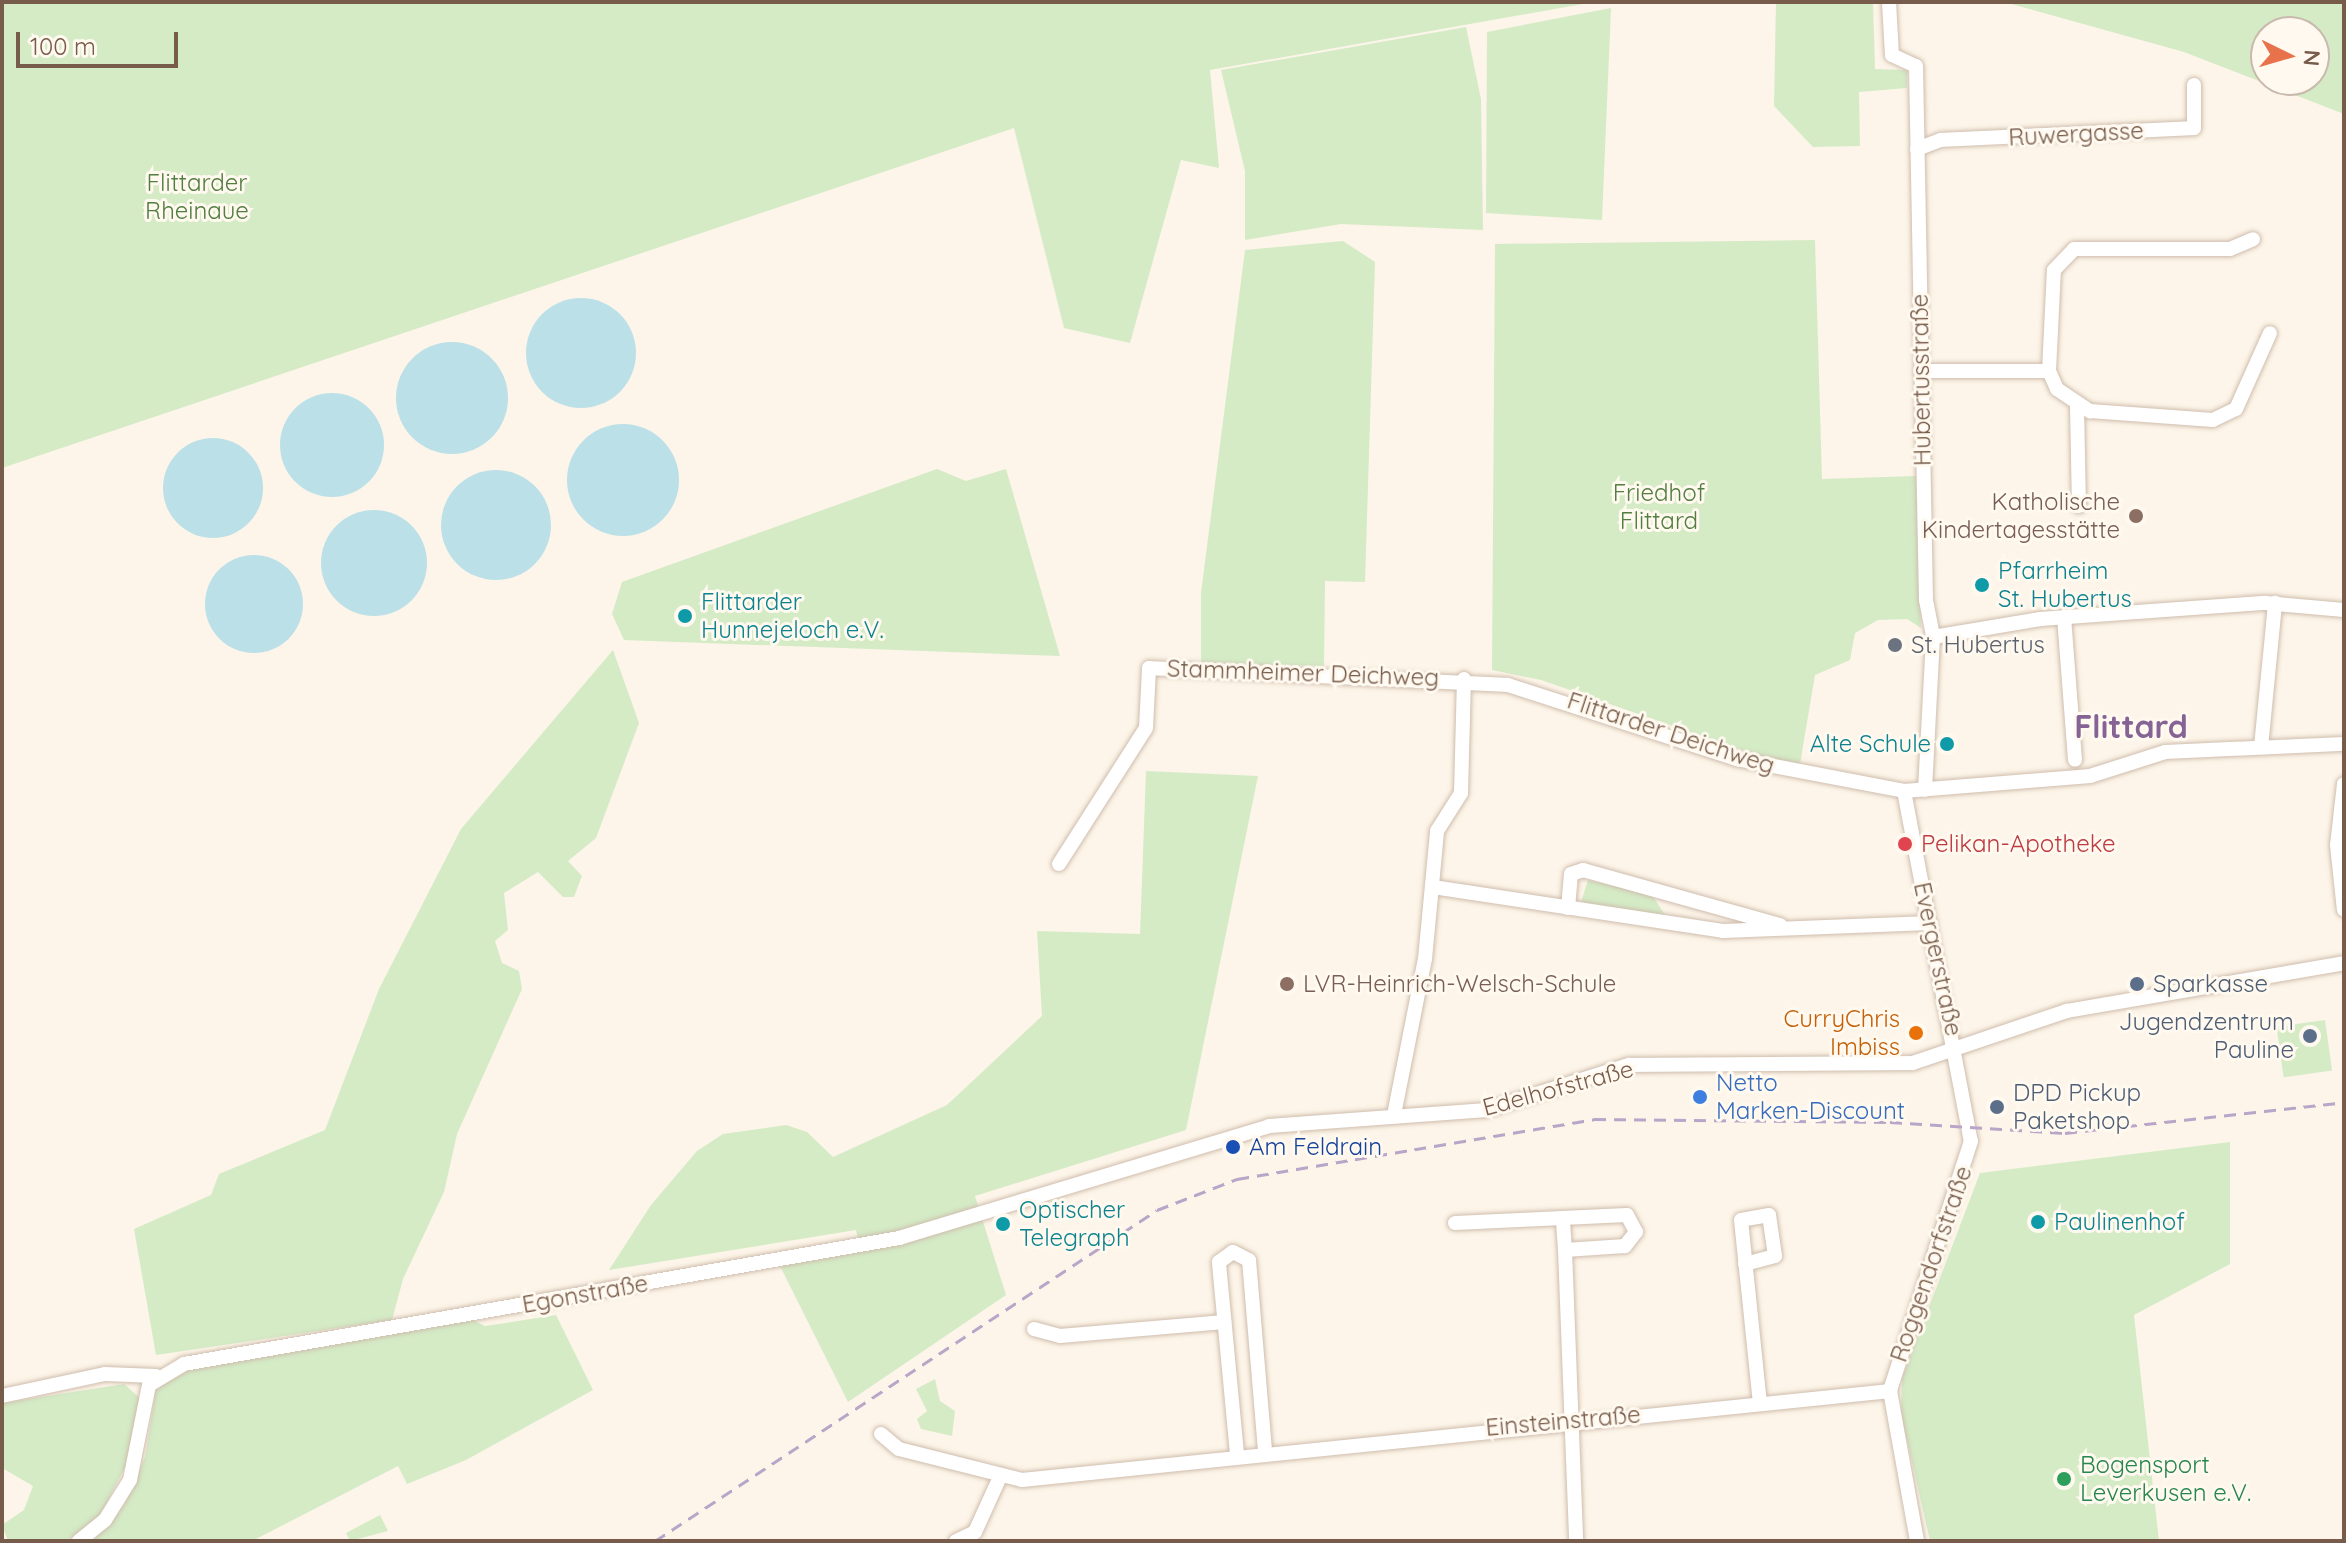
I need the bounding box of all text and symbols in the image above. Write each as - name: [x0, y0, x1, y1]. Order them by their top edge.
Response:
- scale bar: [20, 16, 182, 66]
- north arrow: [2250, 16, 2330, 96]
- text: 100 m: [30, 31, 96, 61]
- text: N: [2297, 49, 2327, 67]
- street label: Ruwergasse: [2008, 116, 2144, 152]
- park label: Flittarder Rheinaue: [145, 169, 249, 225]
- street label: Hubertusstraße: [1905, 294, 1937, 466]
- park label: Friedhof Flittard: [1613, 479, 1705, 535]
- place label: Katholische Kindertagesstätte: [1922, 488, 2120, 544]
- marker: Katholische Kindertagesstätte: [2127, 507, 2145, 525]
- place label: Pfarrheim St. Hubertus: [1998, 557, 2132, 613]
- marker: Pfarrheim St. Hubertus: [1973, 576, 1991, 594]
- place label: Flittarder Hunnejeloch e.V.: [701, 588, 884, 644]
- marker: Flittarder Hunnejeloch e.V.: [676, 607, 694, 625]
- place label: St. Hubertus: [1911, 631, 2045, 659]
- marker: St. Hubertus: [1886, 636, 1904, 654]
- street label: Stammheimer Deichweg: [1166, 654, 1440, 692]
- street label: Flittarder Deichweg: [1564, 686, 1778, 780]
- district label: Flittard: [2074, 707, 2188, 745]
- place label: Alte Schule: [1810, 730, 1931, 758]
- marker: Alte Schule: [1938, 735, 1956, 753]
- place label: Pelikan-Apotheke: [1921, 830, 2116, 858]
- marker: Pelikan-Apotheke: [1896, 835, 1914, 853]
- street label: Evergerstraße: [1908, 879, 1968, 1039]
- place label: LVR-Heinrich-Welsch-Schule: [1303, 970, 1616, 998]
- place label: Sparkasse: [2153, 970, 2268, 998]
- marker: LVR-Heinrich-Welsch-Schule: [1278, 975, 1296, 993]
- marker: Sparkasse: [2128, 975, 2146, 993]
- place label: CurryChris Imbiss: [1784, 1005, 1900, 1061]
- place label: Jugendzentrum Pauline: [2119, 1008, 2294, 1064]
- marker: CurryChris Imbiss: [1907, 1024, 1925, 1042]
- marker: Jugendzentrum Pauline: [2301, 1027, 2319, 1045]
- street label: Edelhofstraße: [1479, 1054, 1637, 1122]
- place label: Netto Marken-Discount: [1716, 1069, 1905, 1125]
- place label: DPD Pickup Paketshop: [2013, 1079, 2141, 1135]
- marker: Netto Marken-Discount: [1691, 1088, 1709, 1106]
- marker: DPD Pickup Paketshop: [1988, 1098, 2006, 1116]
- place label: Am Feldrain: [1249, 1133, 1382, 1161]
- marker: Am Feldrain: [1224, 1138, 1242, 1156]
- street label: Roggendorfstraße: [1884, 1162, 1978, 1366]
- place label: Optischer Telegraph: [1019, 1196, 1130, 1252]
- place label: Paulinenhof: [2054, 1208, 2185, 1236]
- marker: Paulinenhof: [2029, 1213, 2047, 1231]
- marker: Optischer Telegraph: [994, 1215, 1012, 1233]
- street label: Egonstraße: [520, 1269, 650, 1319]
- street label: Einsteinstraße: [1484, 1400, 1642, 1442]
- place label: Bogensport Leverkusen e.V.: [2080, 1451, 2251, 1507]
- marker: Bogensport Leverkusen e.V.: [2055, 1470, 2073, 1488]

